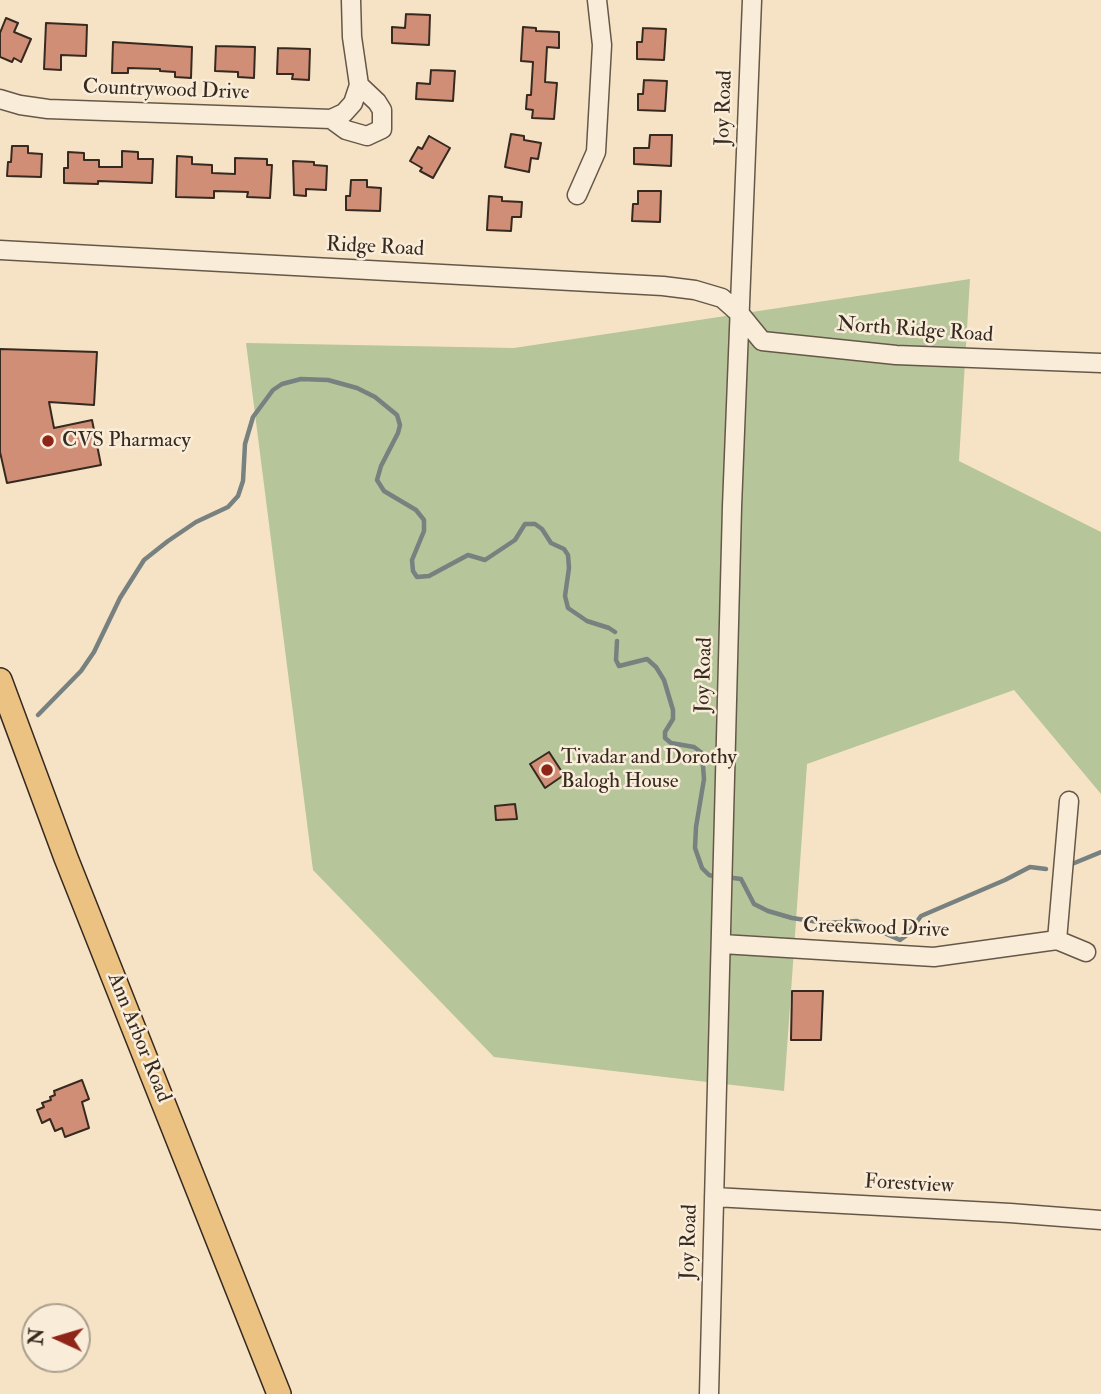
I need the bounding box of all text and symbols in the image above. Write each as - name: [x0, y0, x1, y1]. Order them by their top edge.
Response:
- street label: Joy Road: [711, 70, 739, 146]
- street label: Countrywood Drive: [82, 75, 250, 107]
- street label: Ridge Road: [325, 233, 425, 263]
- street label: North Ridge Road: [836, 313, 994, 349]
- place label: CVS Pharmacy: [62, 428, 191, 454]
- marker: CVS Pharmacy: [40, 433, 56, 449]
- street label: Joy Road: [691, 637, 719, 713]
- place label: Tivadar and Dorothy Balogh House: [561, 745, 737, 795]
- marker: Tivadar and Dorothy Balogh House: [539, 762, 555, 778]
- street label: Creekwood Drive: [802, 914, 950, 944]
- street label: Ann Arbor Road: [101, 970, 175, 1106]
- street label: Forestview: [864, 1170, 954, 1200]
- street label: Joy Road: [676, 1204, 704, 1280]
- north arrow: [21, 1303, 91, 1373]
- text: N: [24, 1327, 50, 1346]

